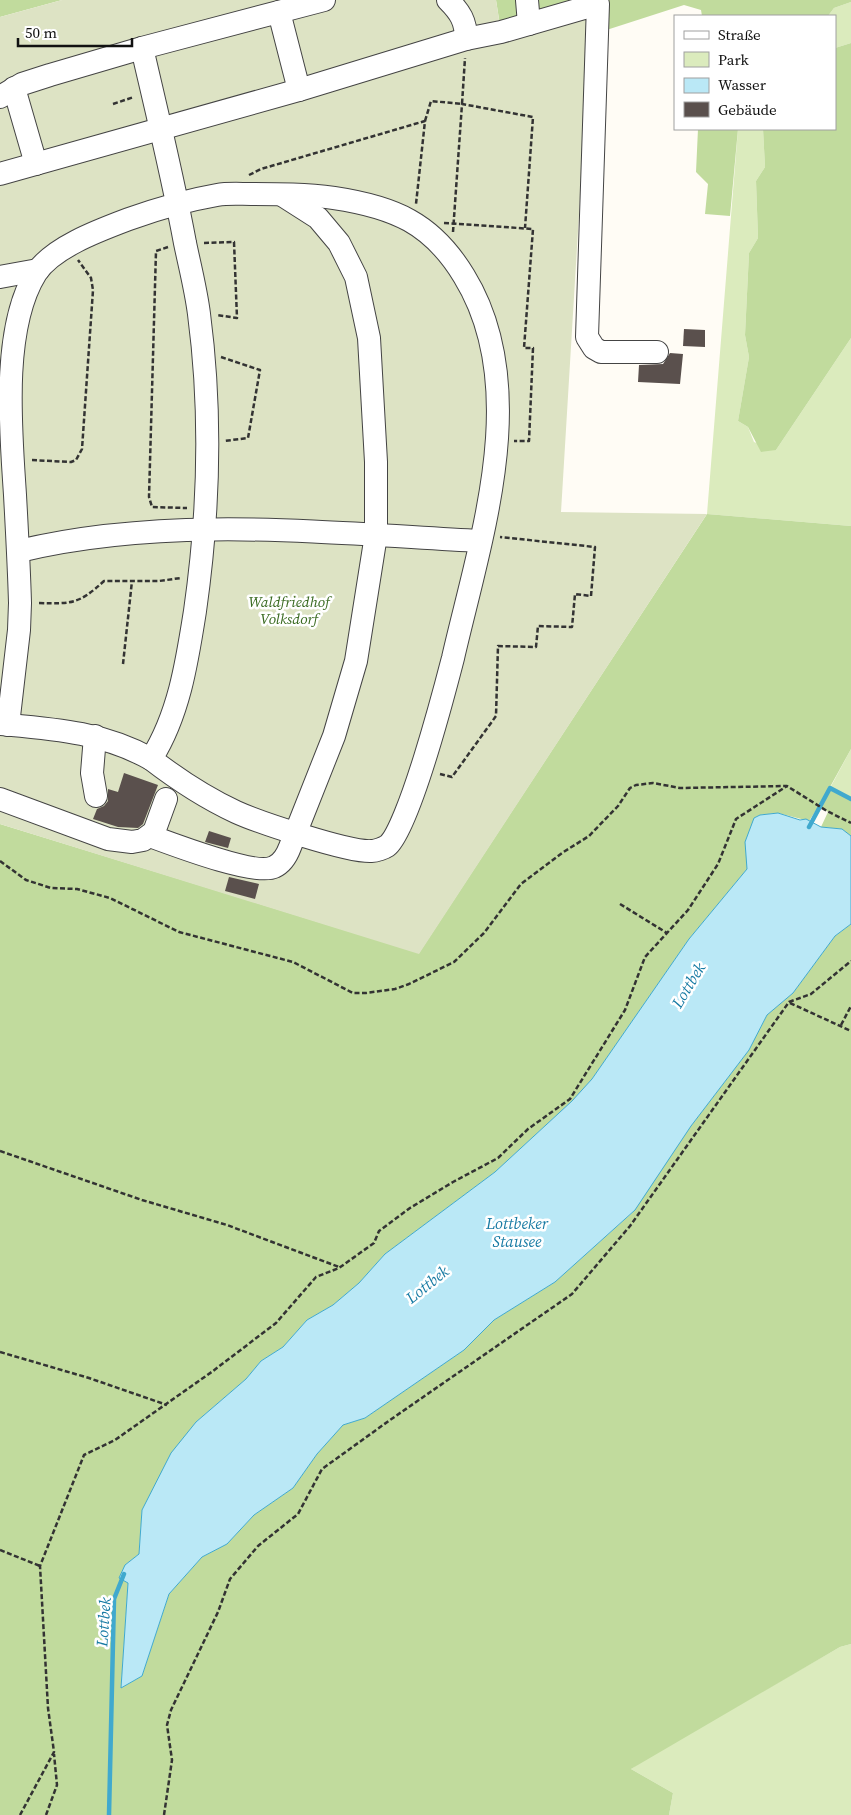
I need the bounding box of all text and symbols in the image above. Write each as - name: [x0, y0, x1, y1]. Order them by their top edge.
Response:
- scale bar: [18, 15, 131, 47]
- legend: [674, 15, 836, 130]
- text: 50 m: [25, 22, 57, 43]
- text: Straße: [718, 24, 761, 45]
- text: Park: [718, 49, 750, 70]
- text: Wasser: [718, 74, 767, 95]
- text: Gebäude: [718, 99, 777, 120]
- park label: Waldfriedhof Volksdorf: [248, 591, 332, 629]
- water label: Lottbek: [665, 958, 710, 1013]
- water label: Lottbeker Stausee: [485, 1212, 549, 1252]
- water label: Lottbek: [400, 1260, 453, 1309]
- water label: Lottbek: [90, 1596, 116, 1648]

